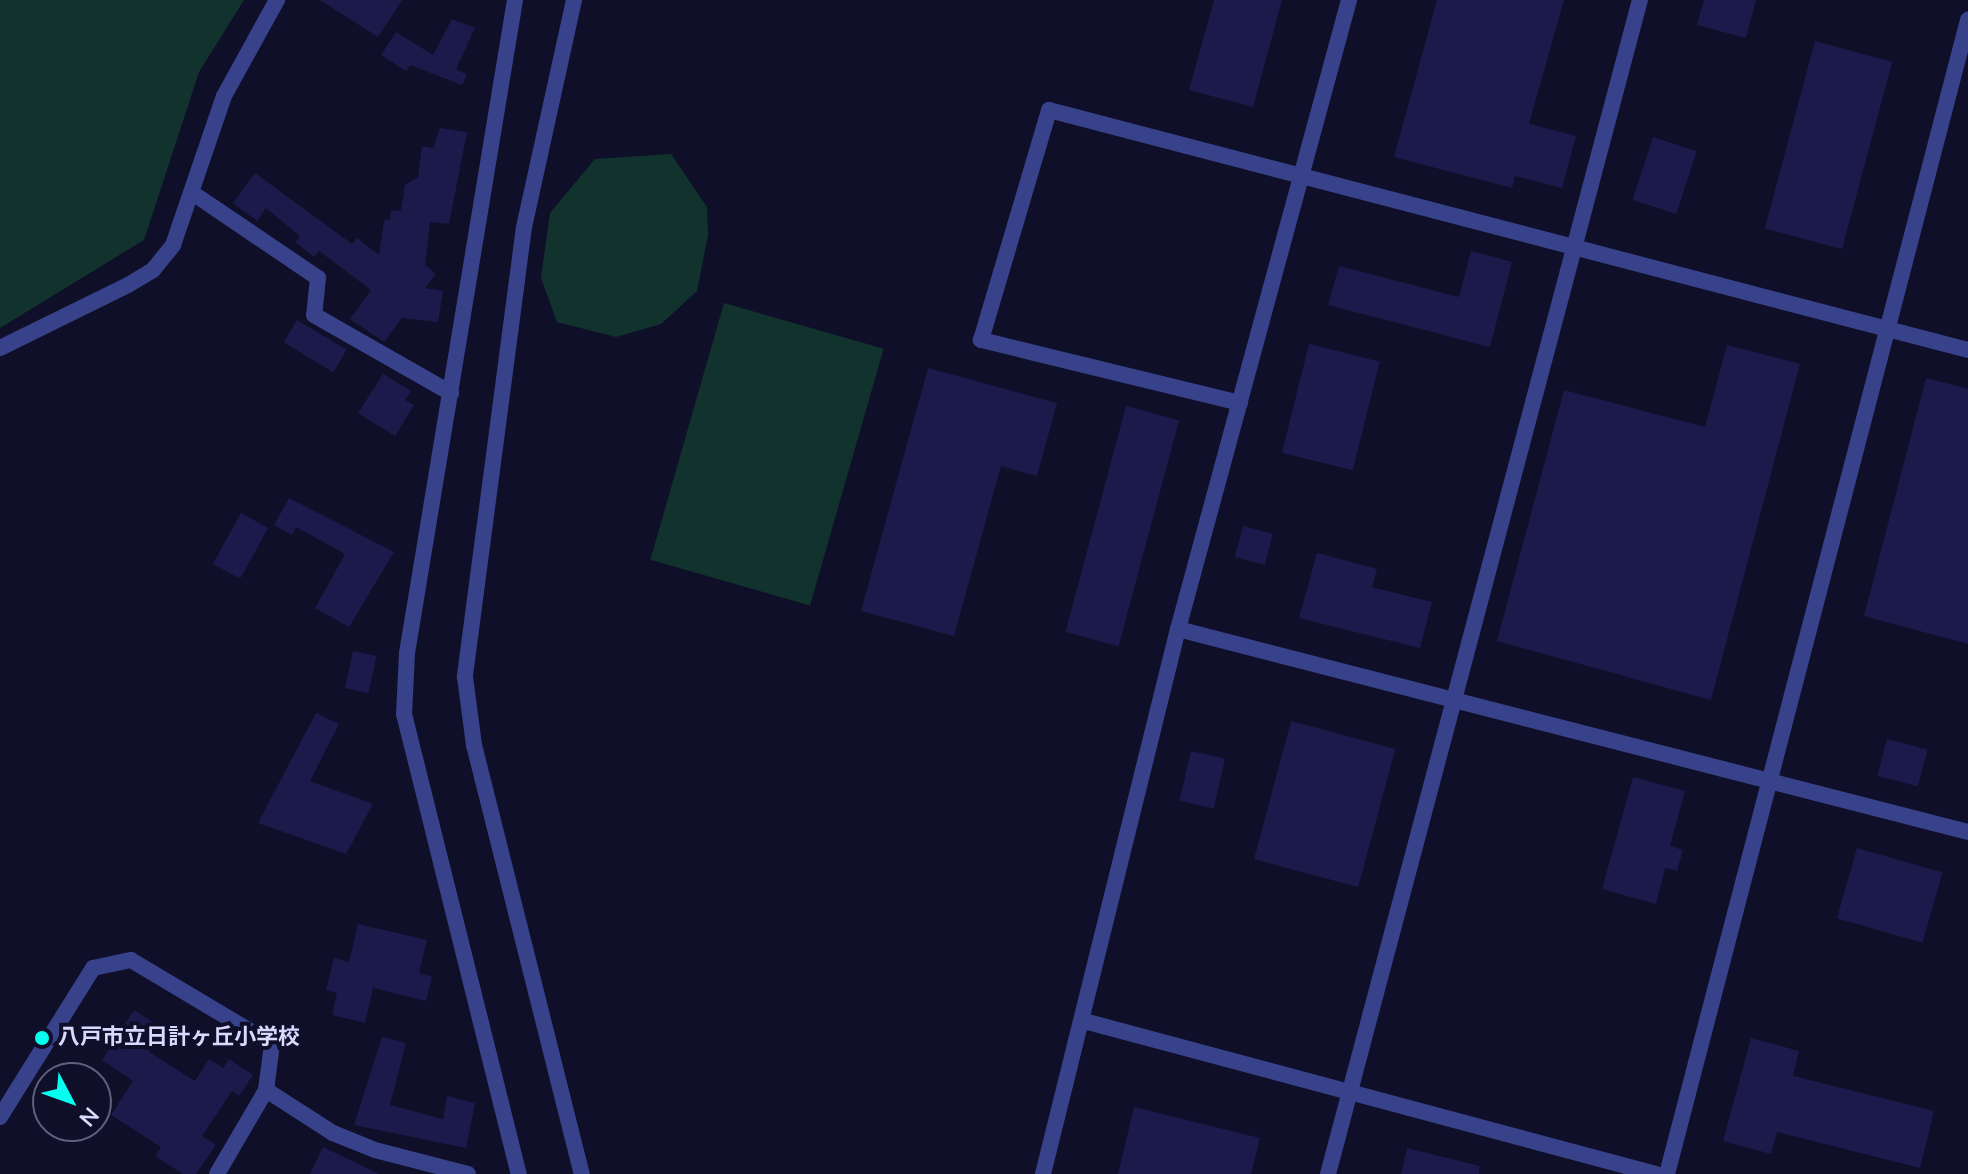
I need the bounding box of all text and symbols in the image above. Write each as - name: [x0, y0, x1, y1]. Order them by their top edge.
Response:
- place label: 八戸市立日計ヶ丘小学校: [58, 1025, 300, 1051]
- marker: 八戸市立日計ヶ丘小学校: [33, 1029, 51, 1047]
- north arrow: [32, 1062, 112, 1142]
- text: N: [72, 1100, 105, 1132]

